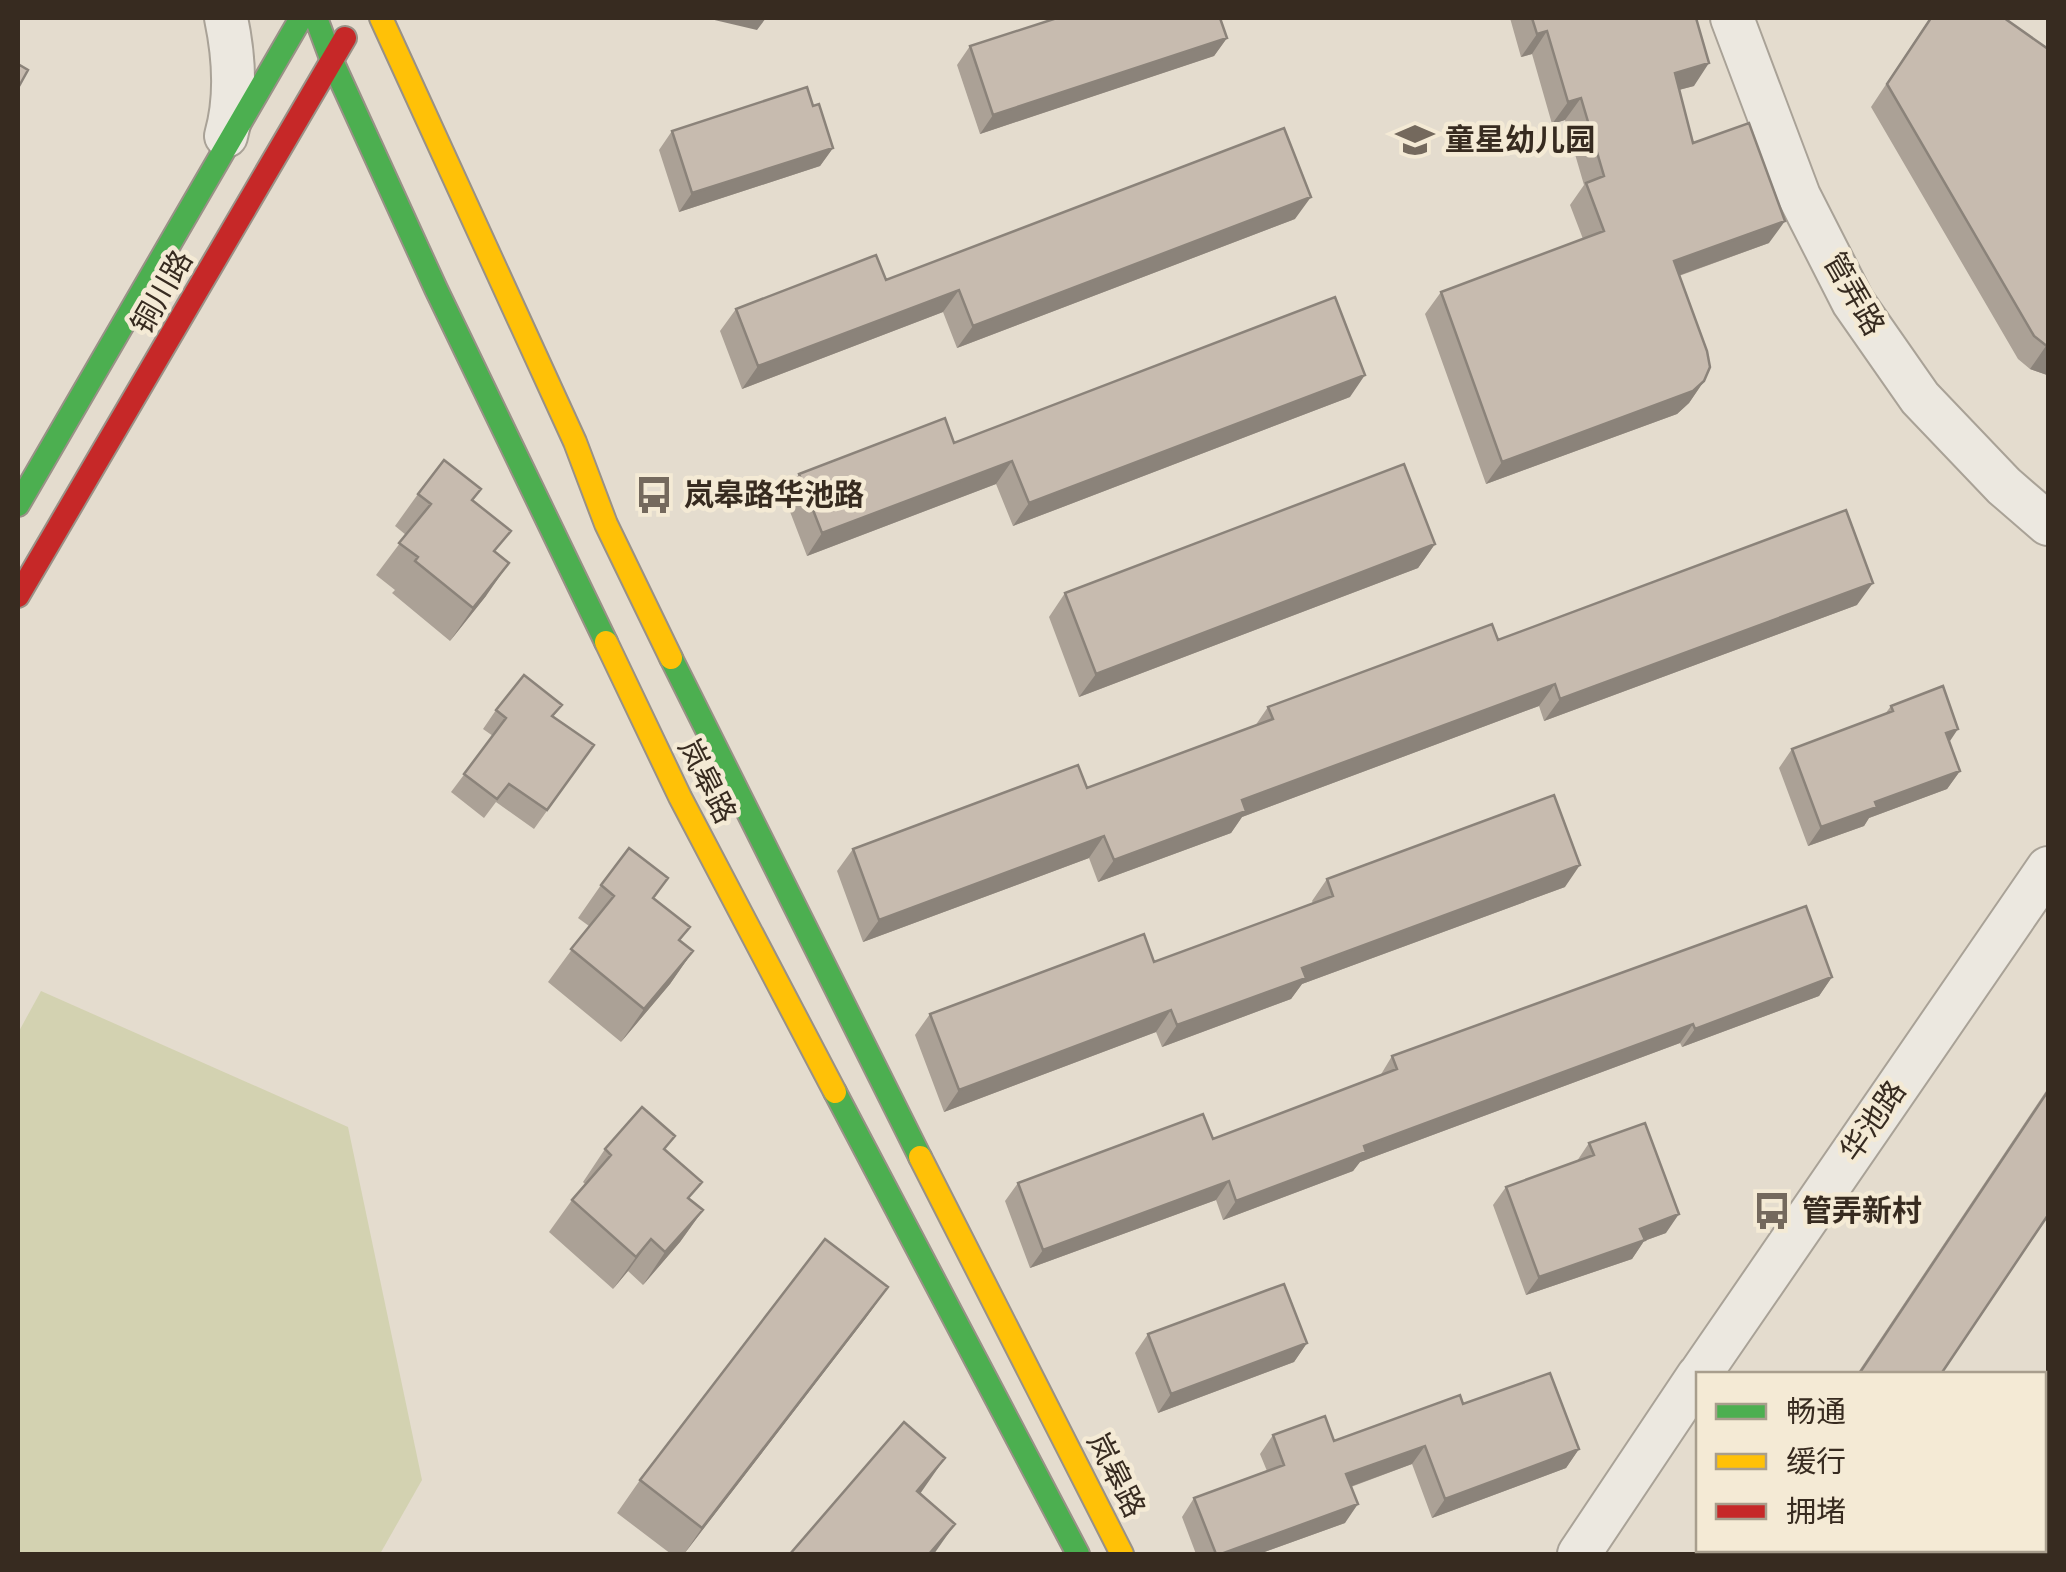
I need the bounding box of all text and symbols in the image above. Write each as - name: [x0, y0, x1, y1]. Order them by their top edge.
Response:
- place label: 童星幼儿园: [1445, 118, 1595, 159]
- school or university icon: 童星幼儿园: [1394, 119, 1436, 161]
- street label: 铜川路: [120, 242, 201, 340]
- street label: 管弄路: [1815, 244, 1896, 342]
- place label: 岚皋路华池路: [684, 473, 864, 514]
- bus stop icon: 岚皋路华池路: [633, 474, 675, 516]
- street label: 岚皋路: [670, 731, 747, 830]
- street label: 华池路: [1829, 1072, 1914, 1169]
- place label: 管弄新村: [1802, 1189, 1922, 1230]
- bus stop icon: 管弄新村: [1751, 1190, 1793, 1232]
- legend: [1696, 1372, 2046, 1552]
- text: 畅通: [1786, 1390, 1846, 1431]
- street label: 岚皋路: [1079, 1425, 1156, 1524]
- text: 缓行: [1786, 1440, 1846, 1481]
- text: 拥堵: [1786, 1490, 1846, 1531]

